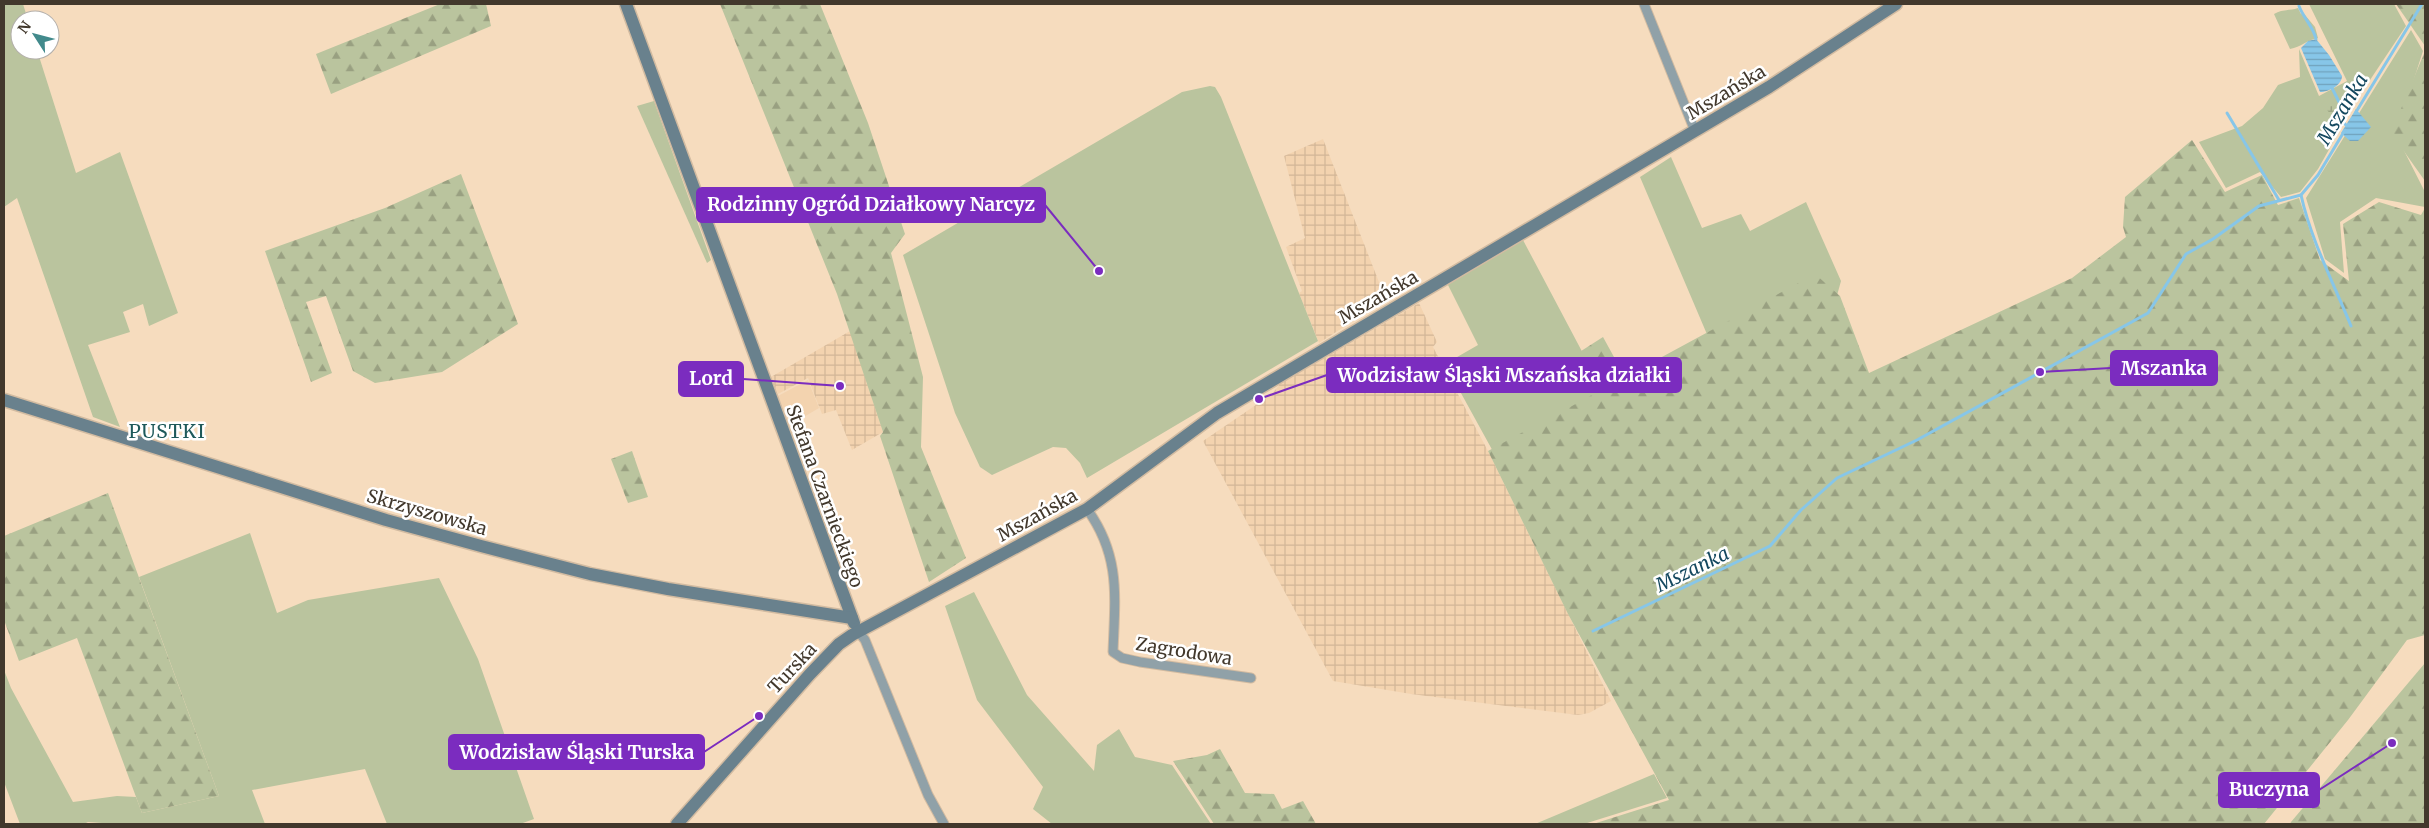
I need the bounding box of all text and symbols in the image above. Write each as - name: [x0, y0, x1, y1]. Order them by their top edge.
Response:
- north arrow: [10, 10, 60, 60]
- text: N: [14, 18, 35, 37]
- street label: Mszańska: [1682, 59, 1770, 125]
- water label: Mszanka: [2311, 69, 2373, 150]
- callout: Rodzinny Ogród Działkowy Narcyz: [697, 188, 1045, 222]
- text: Rodzinny Ogród Działkowy Narcyz: [707, 192, 1036, 216]
- street label: Mszańska: [1334, 265, 1422, 329]
- callout: Mszanka: [2111, 351, 2217, 385]
- text: Mszanka: [2121, 356, 2208, 380]
- callout: Wodzisław Śląski Mszańska działki: [1327, 358, 1681, 392]
- callout: Lord: [679, 362, 743, 396]
- text: Wodzisław Śląski Mszańska działki: [1336, 363, 1671, 387]
- text: Lord: [689, 366, 733, 390]
- street label: Stefana Czarnieckiego: [781, 401, 869, 591]
- district label: PUSTKI: [128, 419, 206, 443]
- street label: Mszańska: [993, 483, 1081, 546]
- street label: Skrzyszowska: [364, 484, 490, 540]
- water label: Mszanka: [1650, 541, 1733, 597]
- street label: Zagrodowa: [1134, 632, 1234, 670]
- street label: Turska: [763, 638, 822, 698]
- callout: Wodzisław Śląski Turska: [449, 735, 704, 769]
- text: Wodzisław Śląski Turska: [459, 740, 695, 764]
- callout: Buczyna: [2219, 773, 2319, 807]
- text: Buczyna: [2229, 777, 2310, 801]

